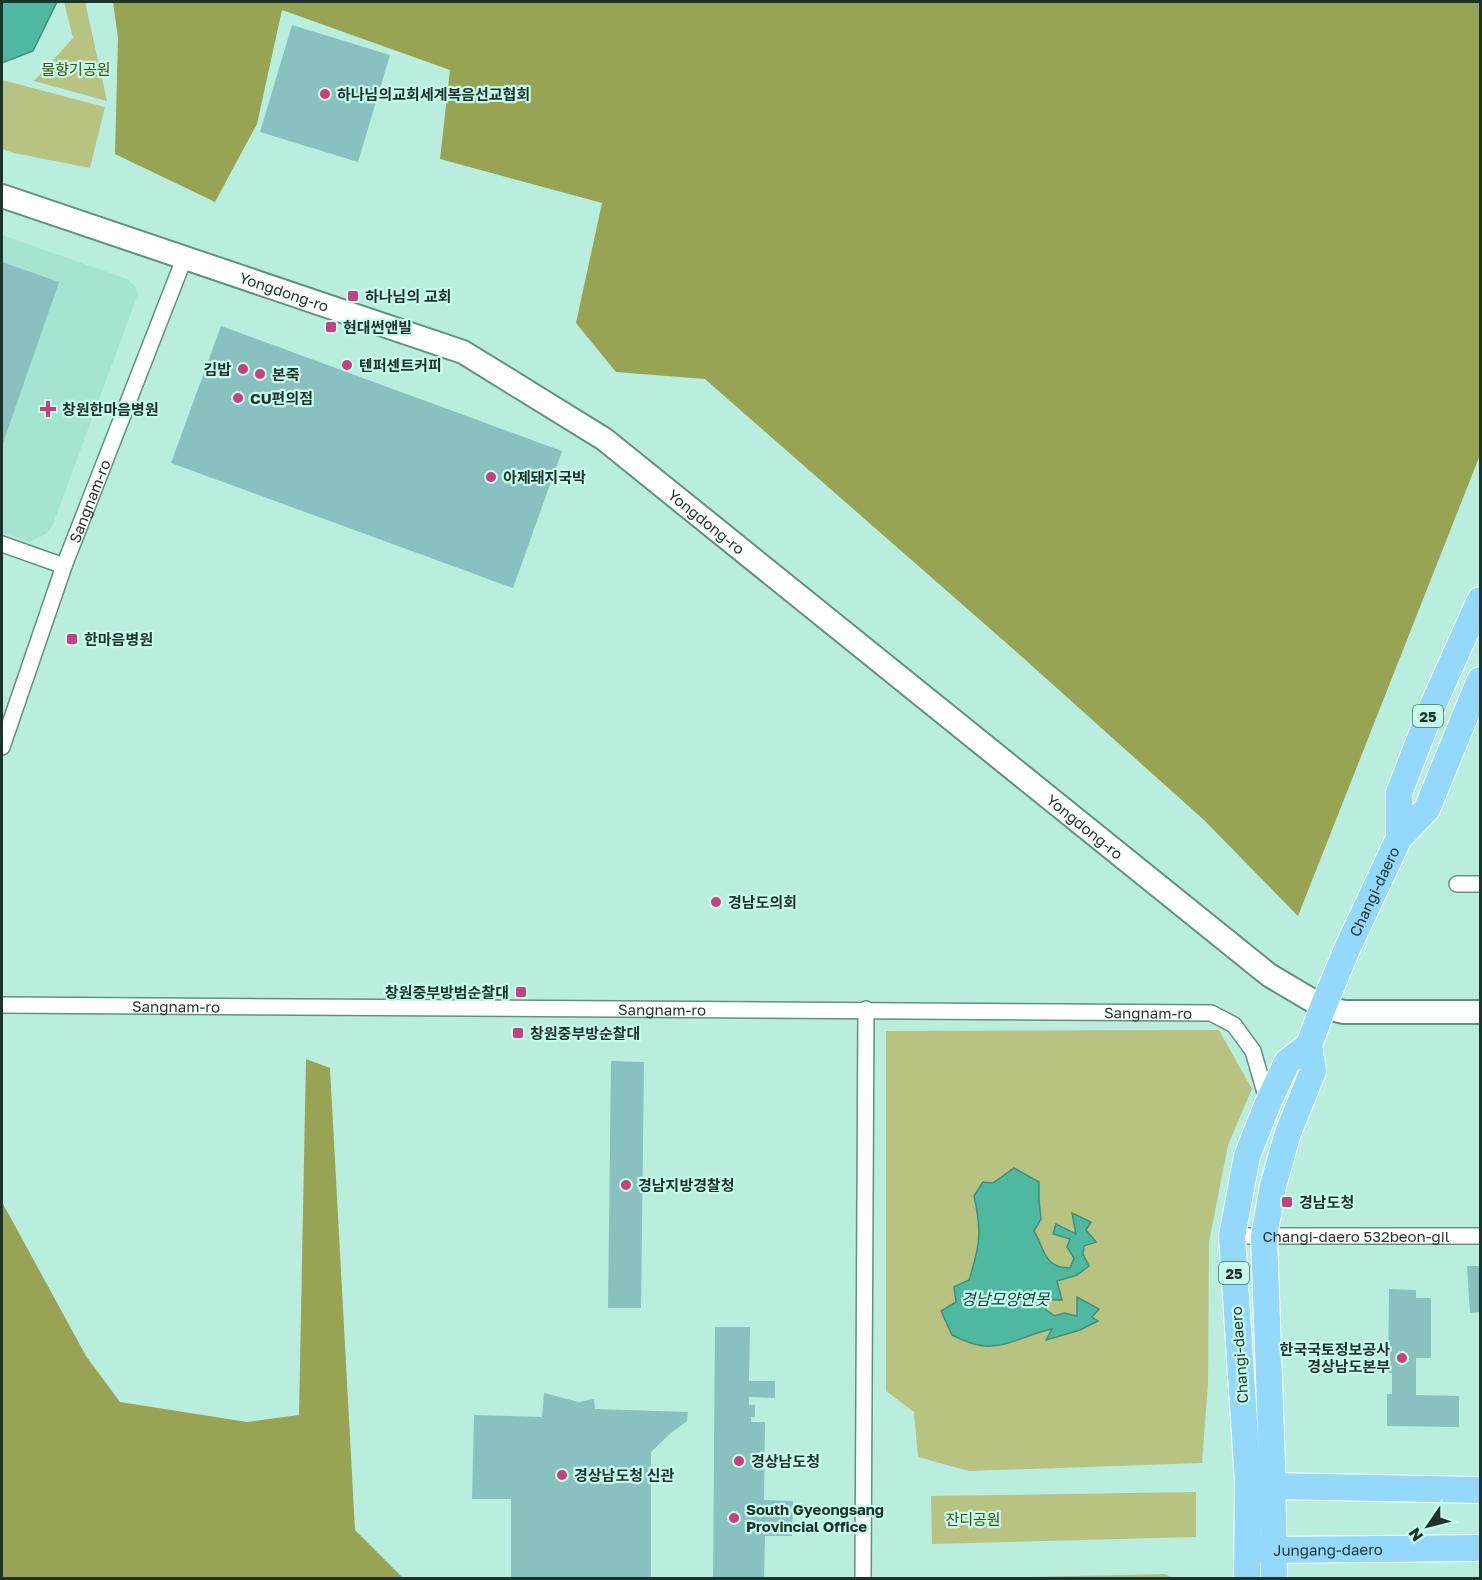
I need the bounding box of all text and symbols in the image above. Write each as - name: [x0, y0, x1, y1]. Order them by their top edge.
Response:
- park label: 물향기공원: [41, 60, 111, 78]
- place label: 하나님의교회세계복음선교협회: [337, 85, 530, 103]
- marker: 하나님의교회세계복음선교협회: [318, 87, 332, 101]
- street label: Yongdong-ro: [237, 268, 331, 315]
- place label: 하나님의 교회: [365, 287, 452, 305]
- marker: 하나님의 교회: [346, 289, 360, 303]
- place label: 현대썬앤빌: [343, 318, 412, 336]
- marker: 현대썬앤빌: [324, 320, 338, 334]
- place label: 텐퍼센트커피: [359, 356, 442, 374]
- marker: 텐퍼센트커피: [340, 358, 354, 372]
- place label: 김밥: [203, 360, 231, 378]
- marker: 김밥: [236, 362, 250, 376]
- place label: 본죽: [272, 365, 300, 383]
- marker: 본죽: [253, 367, 267, 381]
- place label: CU편의점: [250, 389, 313, 407]
- marker: CU편의점: [231, 391, 245, 405]
- marker: 창원한마음병원: [39, 400, 57, 418]
- place label: 창원한마음병원: [62, 400, 159, 418]
- street label: Sangnam-ro: [65, 457, 114, 545]
- place label: 아제돼지국박: [503, 468, 586, 486]
- marker: 아제돼지국박: [484, 470, 498, 484]
- street label: Yongdong-ro: [665, 485, 748, 558]
- place label: 한마음병원: [84, 630, 153, 648]
- marker: 한마음병원: [65, 632, 79, 646]
- road number: 25: [1413, 705, 1443, 727]
- street label: Yongdong-ro: [1043, 790, 1127, 863]
- street label: Changi-daero: [1345, 844, 1403, 939]
- place label: 경남도의회: [728, 893, 797, 911]
- marker: 경남도의회: [709, 895, 723, 909]
- place label: 창원중부방범순찰대: [385, 983, 509, 1001]
- marker: 창원중부방범순찰대: [514, 985, 528, 999]
- street label: Sangnam-ro: [132, 997, 220, 1015]
- street label: Sangnam-ro: [618, 1000, 706, 1019]
- street label: Sangnam-ro: [1104, 1003, 1192, 1022]
- place label: 창원중부방순찰대: [530, 1024, 640, 1042]
- marker: 창원중부방순찰대: [511, 1026, 525, 1040]
- place label: 경남지방경찰청: [638, 1176, 735, 1194]
- marker: 경남지방경찰청: [619, 1178, 633, 1192]
- place label: 경남도청: [1299, 1193, 1354, 1211]
- marker: 경남도청: [1280, 1195, 1294, 1209]
- street label: Changi-daero 532beon-gil: [1262, 1227, 1450, 1245]
- road number: 25: [1219, 1262, 1249, 1284]
- water label: 경남모양연못: [961, 1289, 1050, 1309]
- street label: Changi-daero: [1227, 1306, 1251, 1404]
- place label: 한국국토정보공사 경상남도본부: [1280, 1340, 1390, 1375]
- marker: 한국국토정보공사 경상남도본부: [1395, 1351, 1409, 1365]
- place label: 경상남도청: [751, 1452, 820, 1470]
- marker: 경상남도청: [732, 1454, 746, 1468]
- place label: 경상남도청 신관: [574, 1466, 675, 1484]
- marker: 경상남도청 신관: [555, 1468, 569, 1482]
- north arrow: [1398, 1496, 1458, 1556]
- place label: South Gyeongsang Provincial Office: [746, 1500, 884, 1535]
- park label: 잔디공원: [945, 1510, 1001, 1528]
- marker: South Gyeongsang Provincial Office: [727, 1511, 741, 1525]
- text: N: [1404, 1524, 1427, 1545]
- street label: Jungang-daero: [1273, 1540, 1383, 1559]

